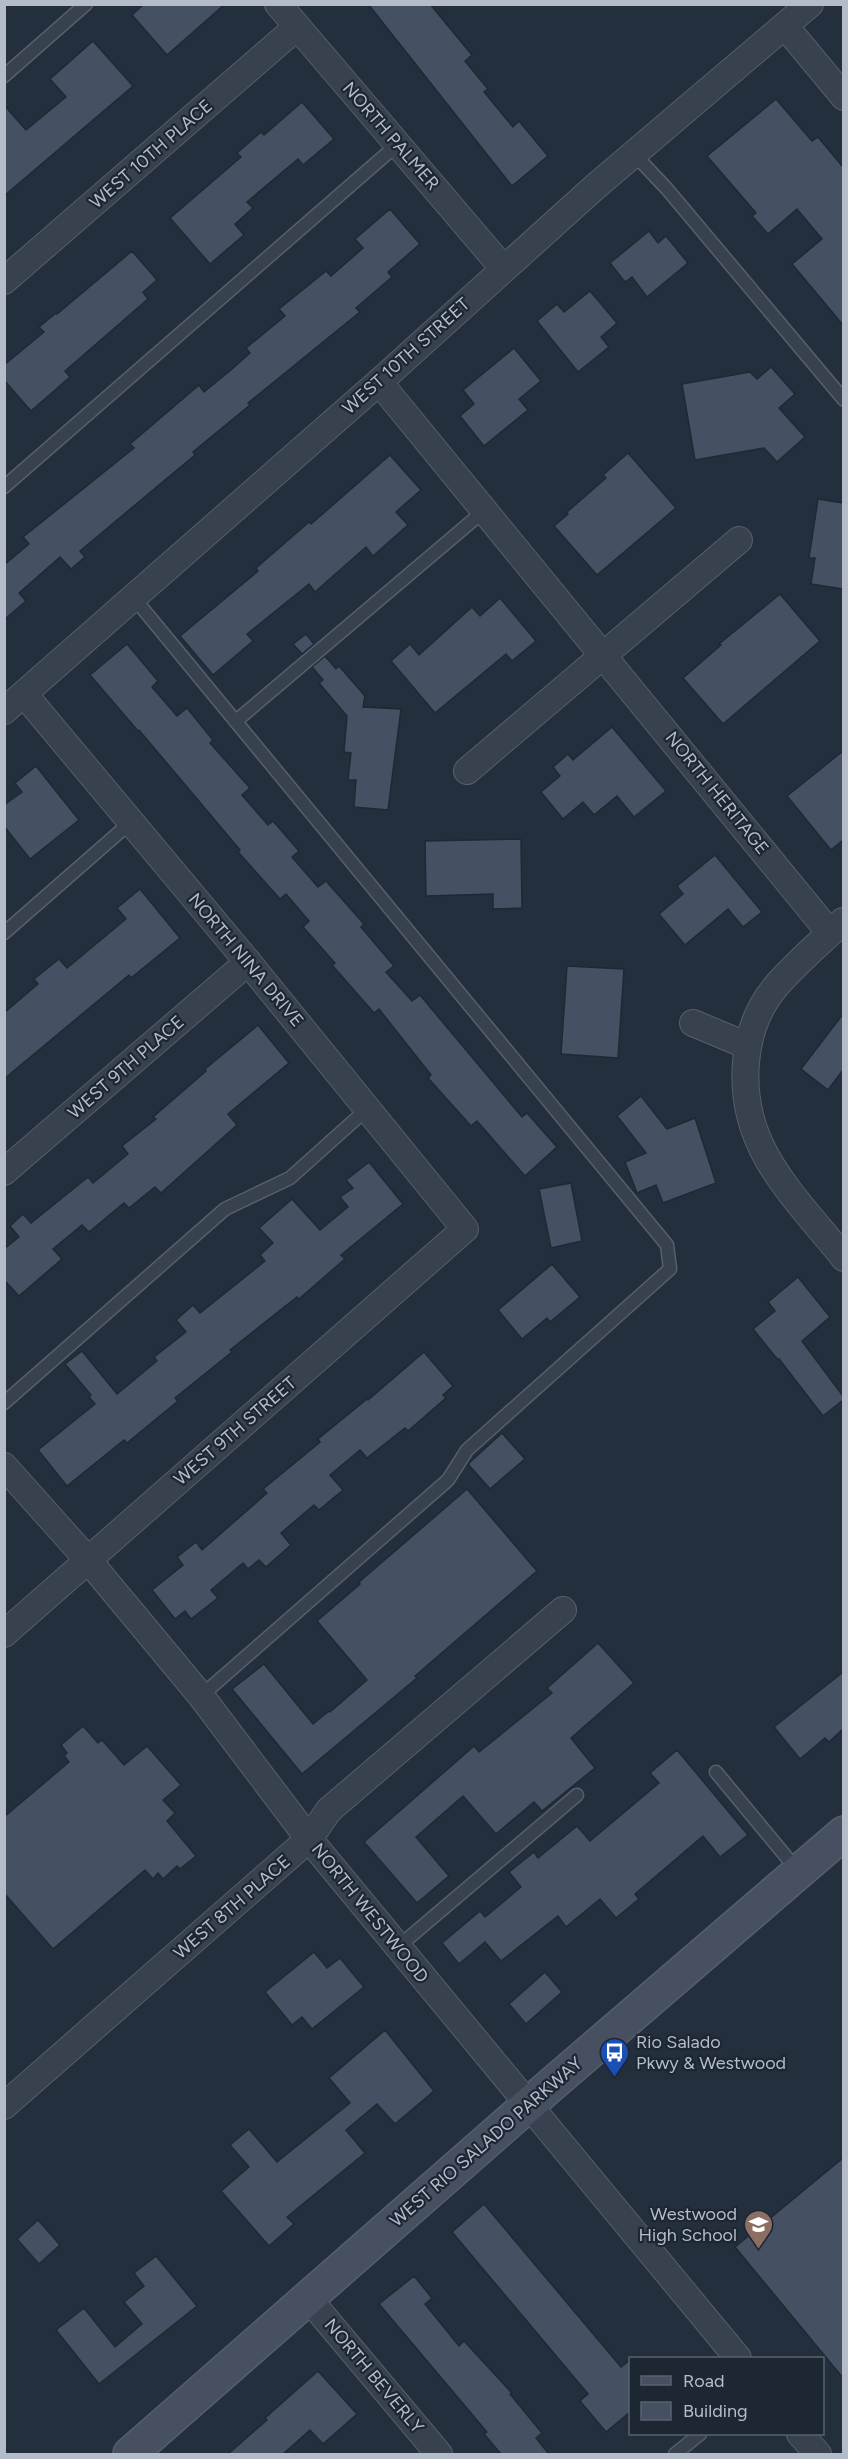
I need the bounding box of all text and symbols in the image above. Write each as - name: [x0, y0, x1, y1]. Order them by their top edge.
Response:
- street label: NORTH PALMER: [338, 77, 444, 195]
- street label: WEST 10TH PLACE: [85, 95, 217, 213]
- street label: WEST 10TH STREET: [338, 293, 474, 419]
- street label: NORTH HERITAGE: [661, 727, 773, 859]
- street label: NORTH NINA DRIVE: [184, 889, 308, 1031]
- street label: WEST 9TH PLACE: [63, 1011, 189, 1123]
- street label: WEST 9TH STREET: [169, 1372, 301, 1490]
- street label: NORTH WESTWOOD: [307, 1839, 433, 1987]
- street label: WEST 8TH PLACE: [169, 1850, 295, 1964]
- place label: Rio Salado Pkwy & Westwood: [636, 2031, 786, 2074]
- bus stop icon: Rio Salado Pkwy & Westwood: [599, 2036, 631, 2078]
- street label: WEST RIO SALADO PARKWAY: [385, 2052, 587, 2232]
- place label: Westwood High School: [639, 2203, 737, 2246]
- school or university icon: Westwood High School: [742, 2208, 774, 2250]
- street label: NORTH BEVERLY: [320, 2314, 428, 2438]
- legend: [629, 2357, 824, 2435]
- text: Road: [683, 2370, 724, 2392]
- text: Building: [683, 2400, 748, 2422]

